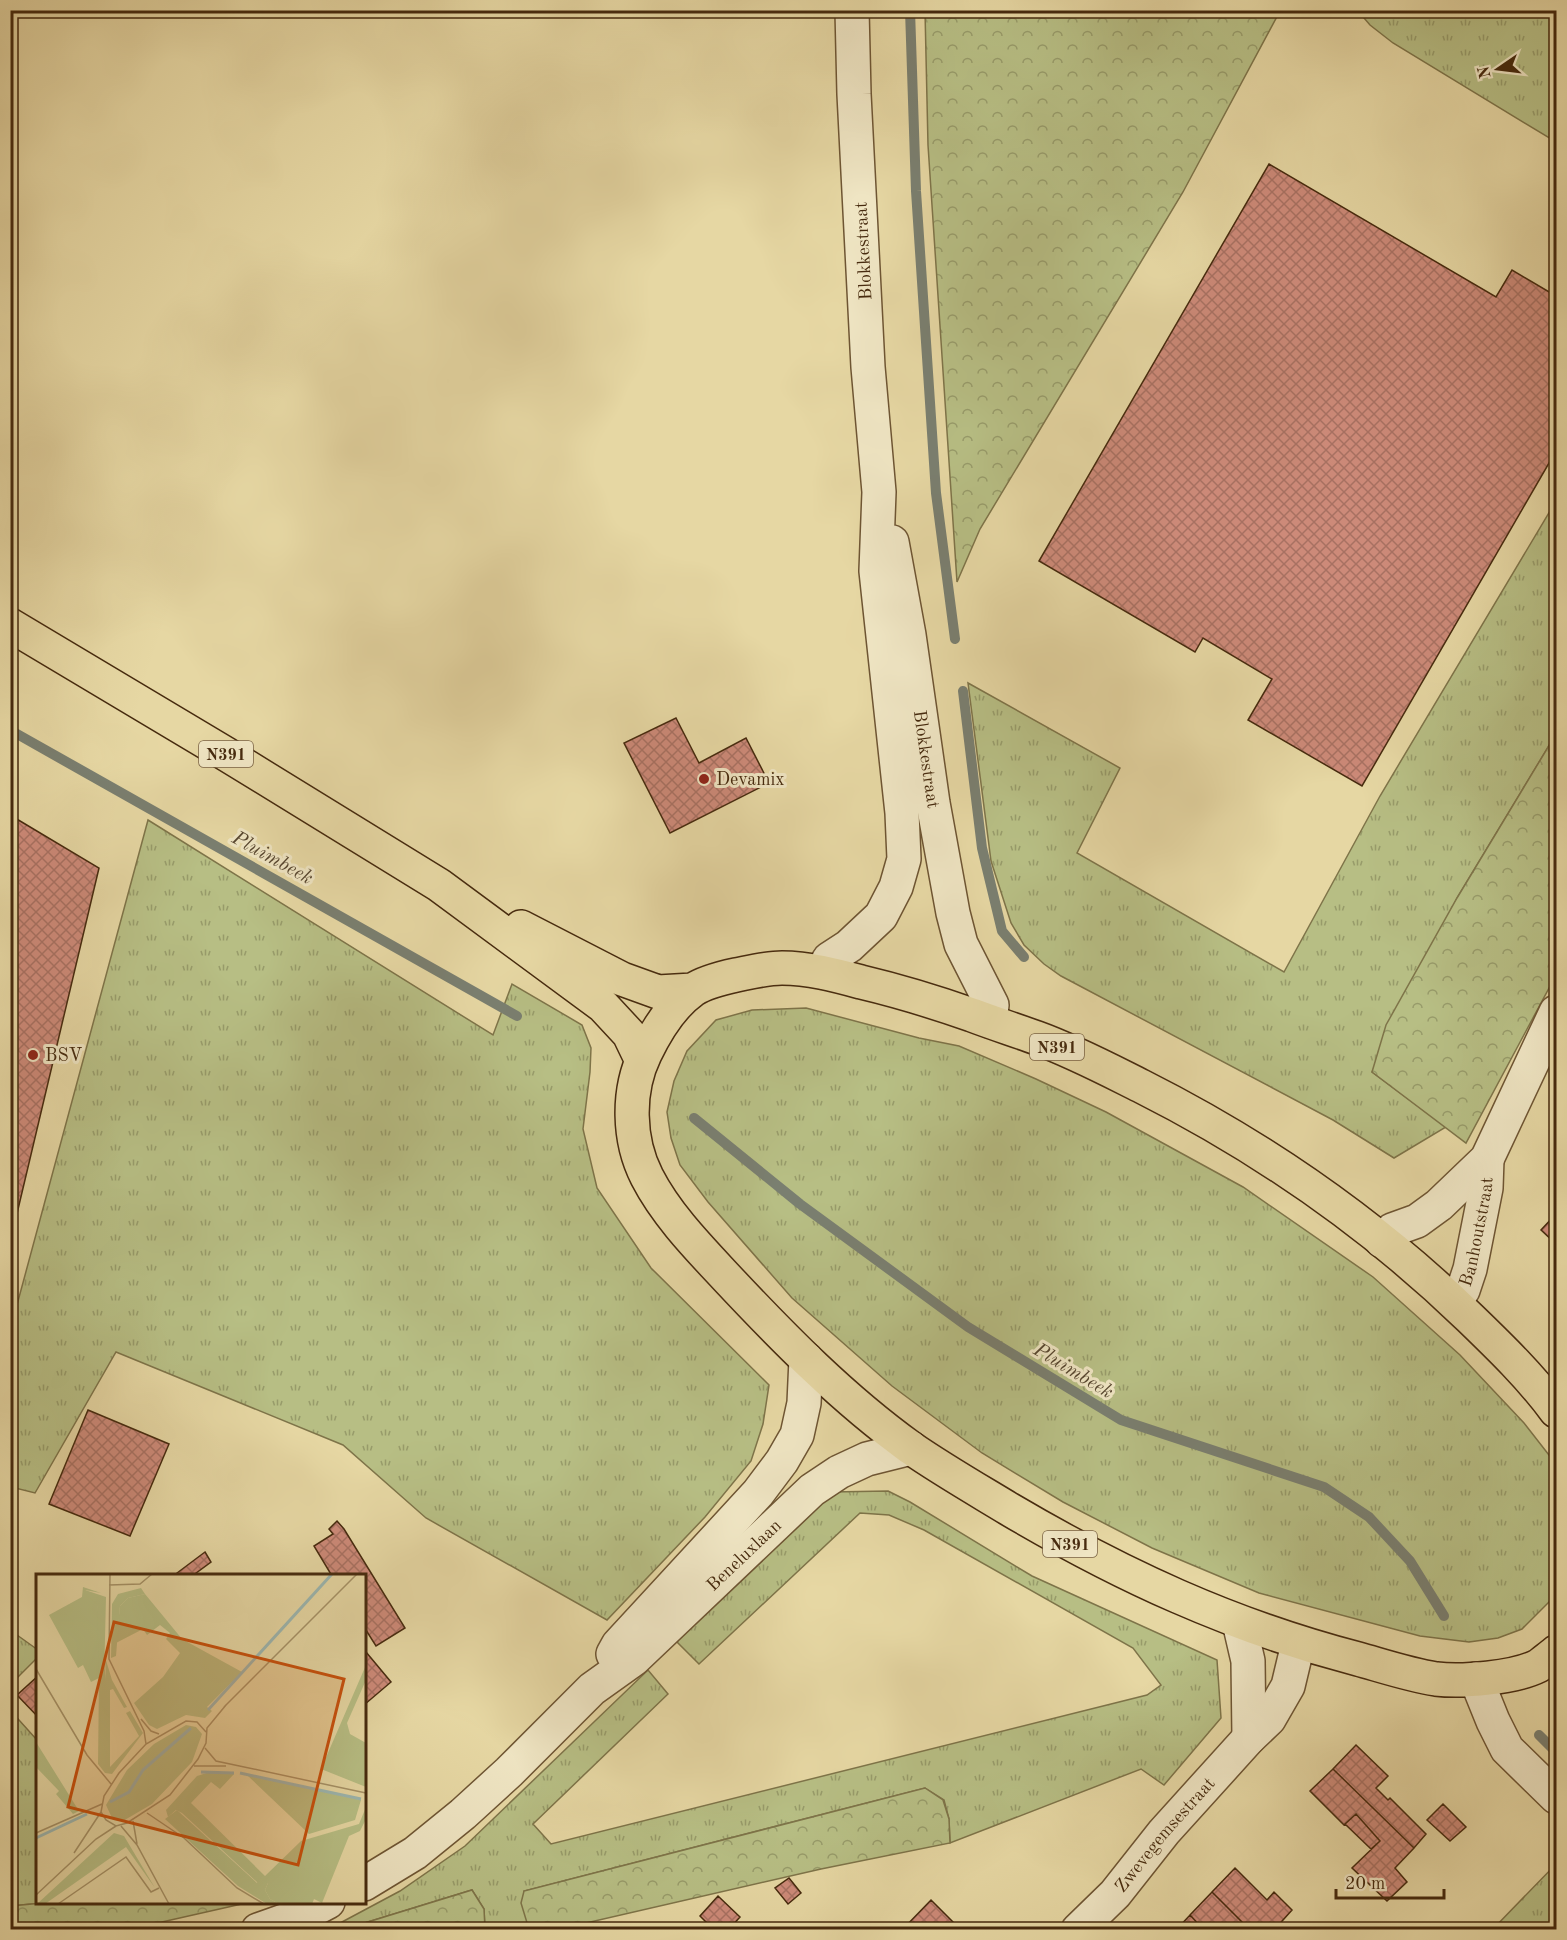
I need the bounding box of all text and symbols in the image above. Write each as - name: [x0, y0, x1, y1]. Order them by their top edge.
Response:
- north arrow: [1468, 39, 1528, 99]
- text: N: [1476, 64, 1495, 80]
- street label: Blokkestraat: [852, 201, 876, 301]
- street label: Blokkestraat: [910, 709, 942, 810]
- road number: N391: [199, 741, 253, 767]
- place label: Devamix: [716, 771, 785, 789]
- marker: Devamix: [697, 772, 711, 786]
- water label: Pluimbeek: [227, 828, 316, 889]
- road number: N391: [1030, 1034, 1084, 1060]
- place label: BSV: [45, 1047, 83, 1065]
- marker: BSV: [26, 1048, 40, 1062]
- street label: Banhoutstraat: [1457, 1177, 1496, 1289]
- water label: Pluimbeek: [1029, 1340, 1116, 1403]
- street label: Beneluxlaan: [704, 1516, 785, 1595]
- road number: N391: [1043, 1531, 1097, 1557]
- inset map: [36, 1574, 366, 1904]
- street label: Zwevegemsestraat: [1112, 1774, 1219, 1896]
- scale bar: [1336, 1862, 1444, 1900]
- text: 20 m: [1345, 1875, 1385, 1893]

